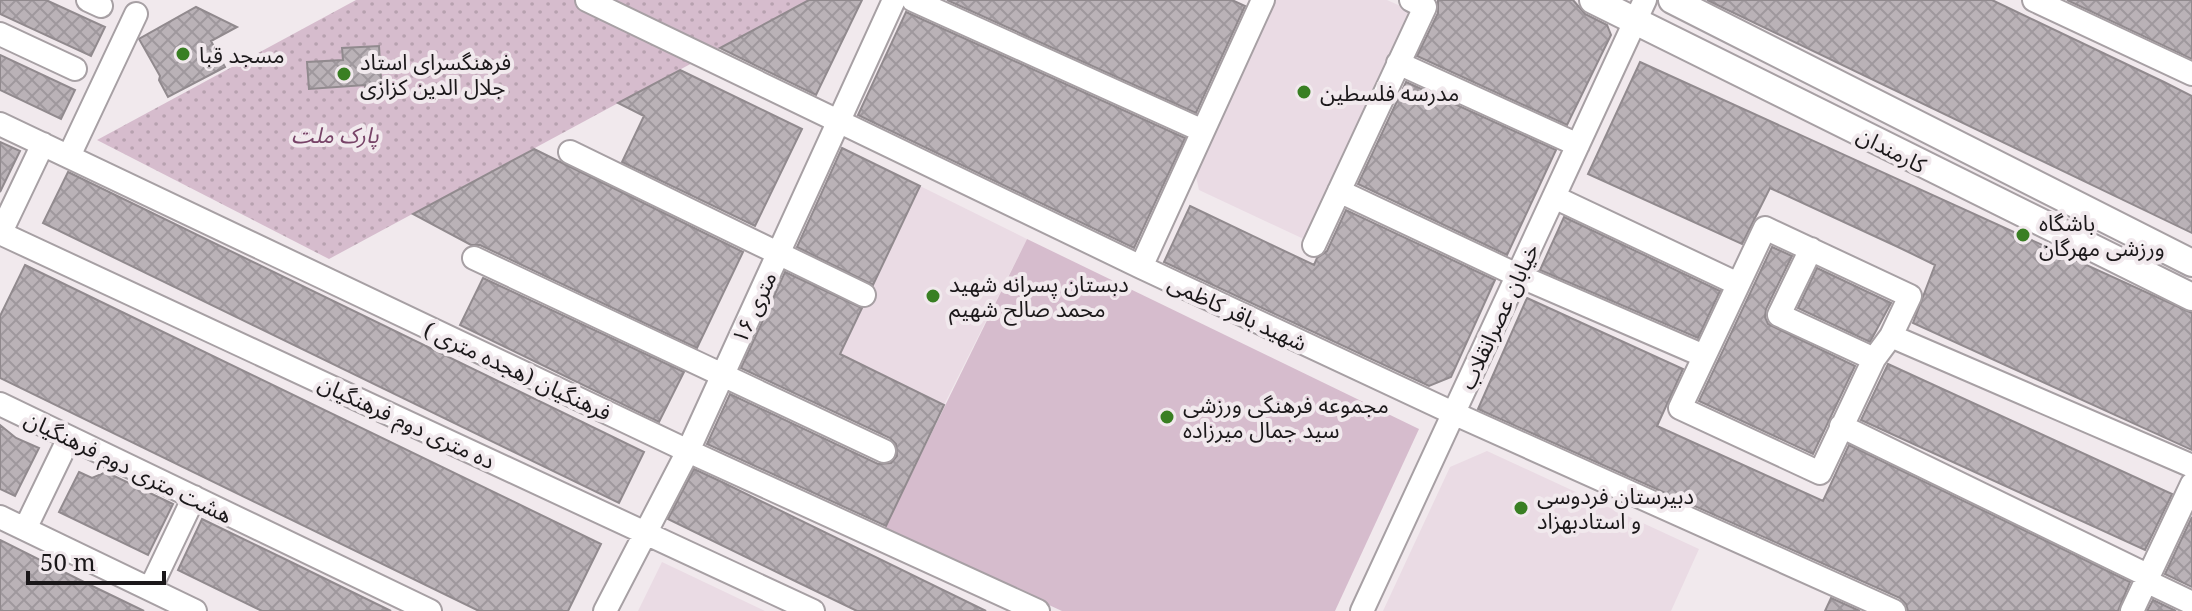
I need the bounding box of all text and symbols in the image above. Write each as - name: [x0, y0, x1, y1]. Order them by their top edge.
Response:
- place label: مسجد قبا: [199, 39, 284, 69]
- marker: مسجد قبا: [174, 45, 192, 63]
- place label: فرهنگسرای استاد جلال الدین کزازی: [360, 46, 511, 101]
- marker: فرهنگسرای استاد جلال الدین کزازی: [335, 65, 353, 83]
- place label: مدرسه فلسطین: [1320, 77, 1459, 107]
- marker: مدرسه فلسطین: [1295, 83, 1313, 101]
- park label: پارک ملت: [291, 119, 379, 150]
- street label: کارمندان: [1852, 119, 1933, 180]
- place label: باشگاه ورزشی مهرگان: [2039, 207, 2165, 262]
- marker: باشگاه ورزشی مهرگان: [2014, 226, 2032, 244]
- street label: خیابان عصرانقلاب: [1451, 238, 1545, 394]
- street label: ۱۶ متری: [723, 266, 783, 348]
- street label: شهید باقر کاظمی: [1164, 267, 1312, 357]
- place label: دبستان پسرانه شهید محمد صالح شهیم: [949, 268, 1129, 326]
- marker: دبستان پسرانه شهید محمد صالح شهیم: [924, 287, 942, 305]
- street label: فرهنگیان (هجده متری ): [419, 313, 617, 427]
- street label: ده متری دوم فرهنگیان: [313, 367, 500, 478]
- place label: مجموعه فرهنگی ورزشی سید جمال میرزاده: [1183, 389, 1389, 444]
- street label: هشت متری دوم فرهنگیان: [19, 403, 238, 532]
- marker: مجموعه فرهنگی ورزشی سید جمال میرزاده: [1158, 408, 1176, 426]
- place label: دبیرستان فردوسی و استادبهزاد: [1537, 480, 1694, 535]
- marker: دبیرستان فردوسی و استادبهزاد: [1512, 499, 1530, 517]
- scale bar: [28, 535, 164, 585]
- text: 50 m: [40, 545, 96, 578]

